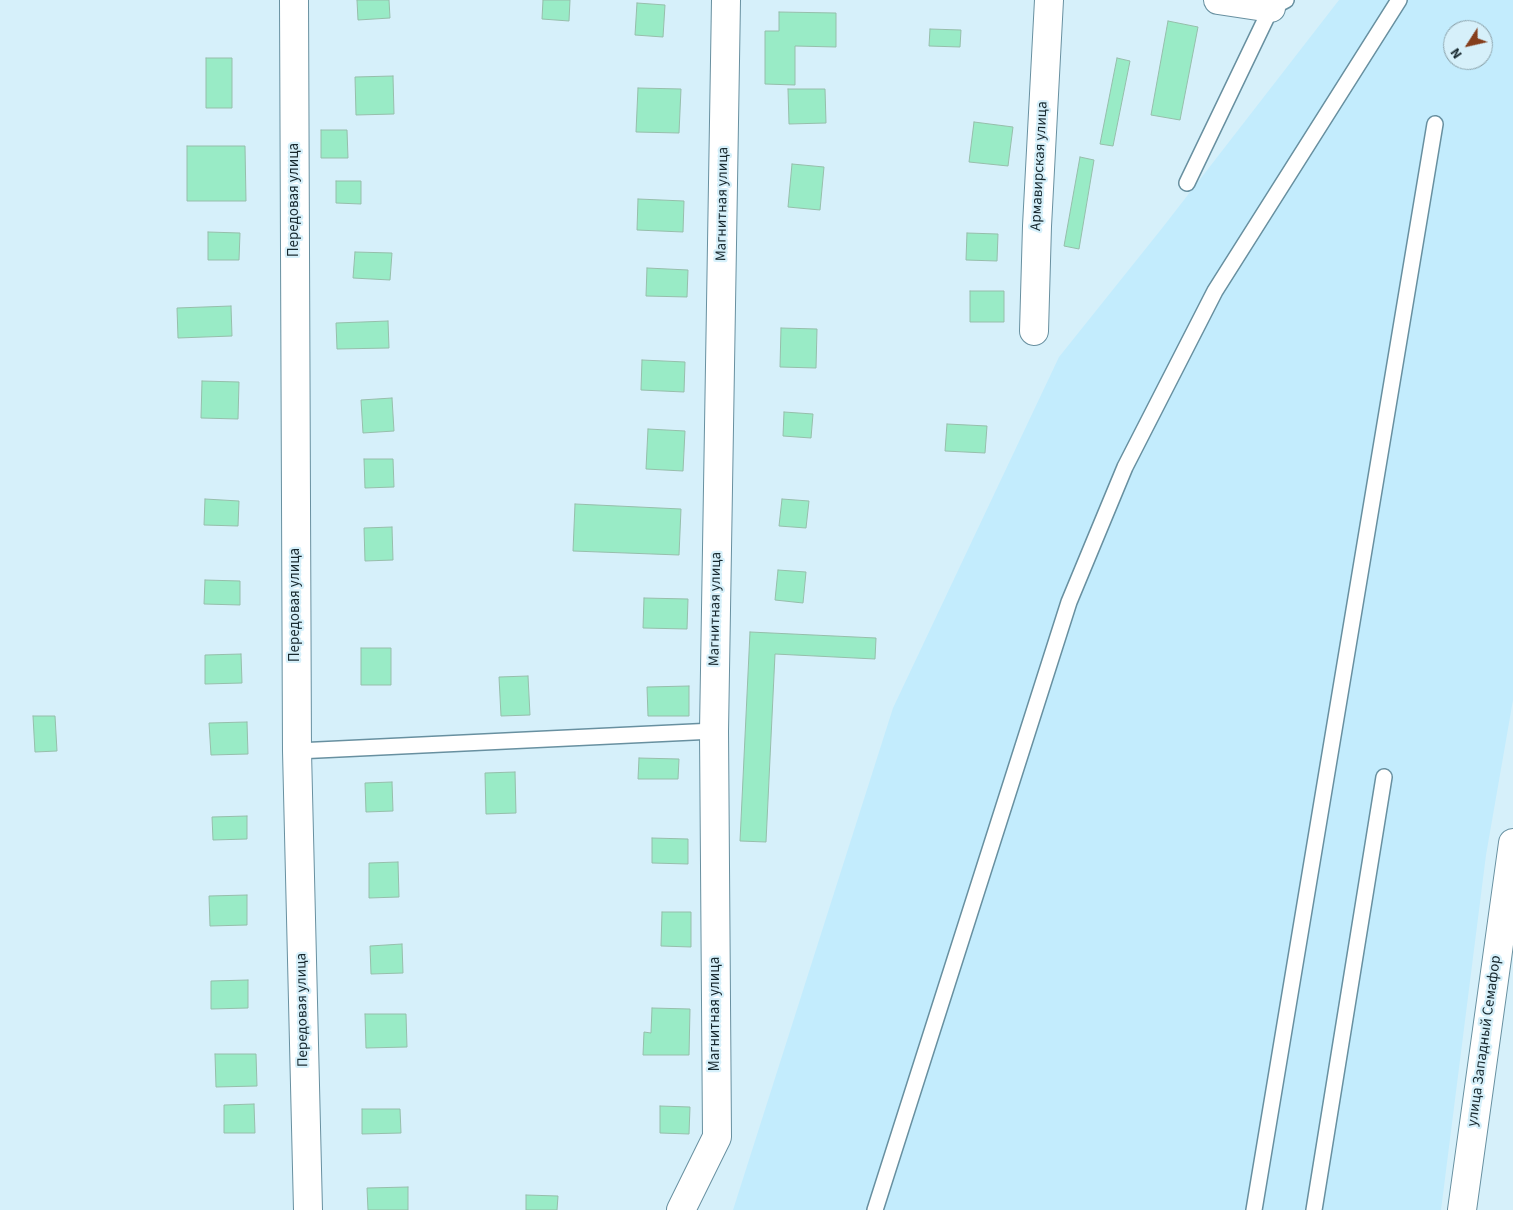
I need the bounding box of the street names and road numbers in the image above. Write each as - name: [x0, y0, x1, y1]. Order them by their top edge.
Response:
- street label: Армавирская улица: [1028, 101, 1052, 231]
- street label: Передовая улица: [286, 143, 304, 257]
- street label: Магнитная улица: [713, 147, 733, 261]
- street label: Передовая улица: [287, 548, 305, 662]
- street label: Магнитная улица: [706, 552, 726, 666]
- street label: Передовая улица: [293, 953, 313, 1067]
- street label: улица Западный Семафор: [1464, 954, 1506, 1128]
- street label: Магнитная улица: [707, 957, 725, 1071]

